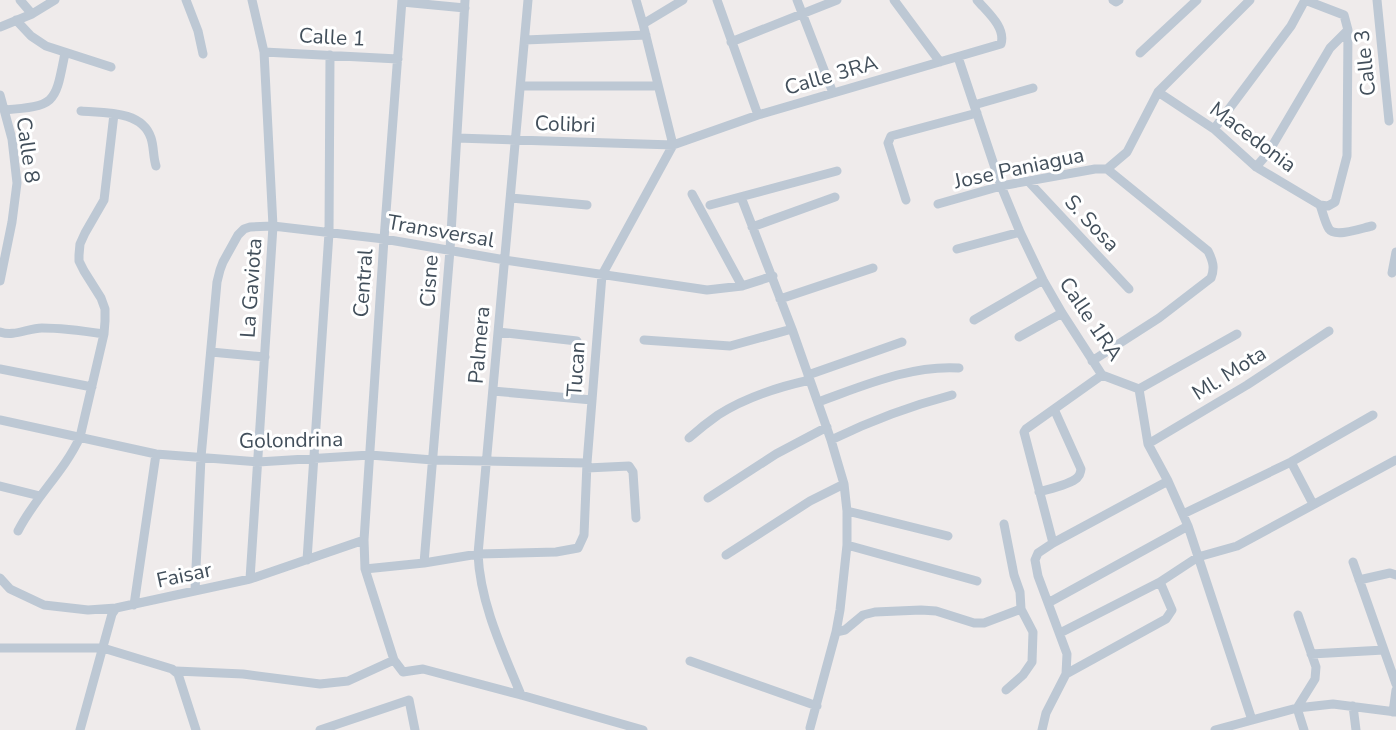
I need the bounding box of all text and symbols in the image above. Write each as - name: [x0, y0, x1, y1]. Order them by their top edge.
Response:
- street label: Calle 1: [298, 21, 366, 53]
- street label: Calle 3: [1348, 29, 1382, 97]
- street label: Calle 3RA: [781, 48, 881, 102]
- street label: Macedonia: [1204, 95, 1302, 179]
- street label: Colibri: [534, 109, 596, 139]
- street label: Calle 8: [10, 115, 46, 185]
- street label: Jose Paniagua: [950, 141, 1087, 196]
- street label: S. Sosa: [1058, 188, 1126, 258]
- street label: Transversal: [385, 208, 497, 254]
- street label: La Gaviota: [234, 237, 268, 339]
- street label: Central: [347, 247, 379, 318]
- street label: Cisne: [413, 254, 445, 308]
- street label: Calle 1RA: [1053, 272, 1129, 366]
- street label: Palmera: [462, 305, 496, 385]
- street label: Ml. Mota: [1187, 339, 1271, 407]
- street label: Tucan: [560, 340, 592, 398]
- street label: Golondrina: [239, 425, 343, 455]
- street label: Faisar: [154, 555, 215, 594]

